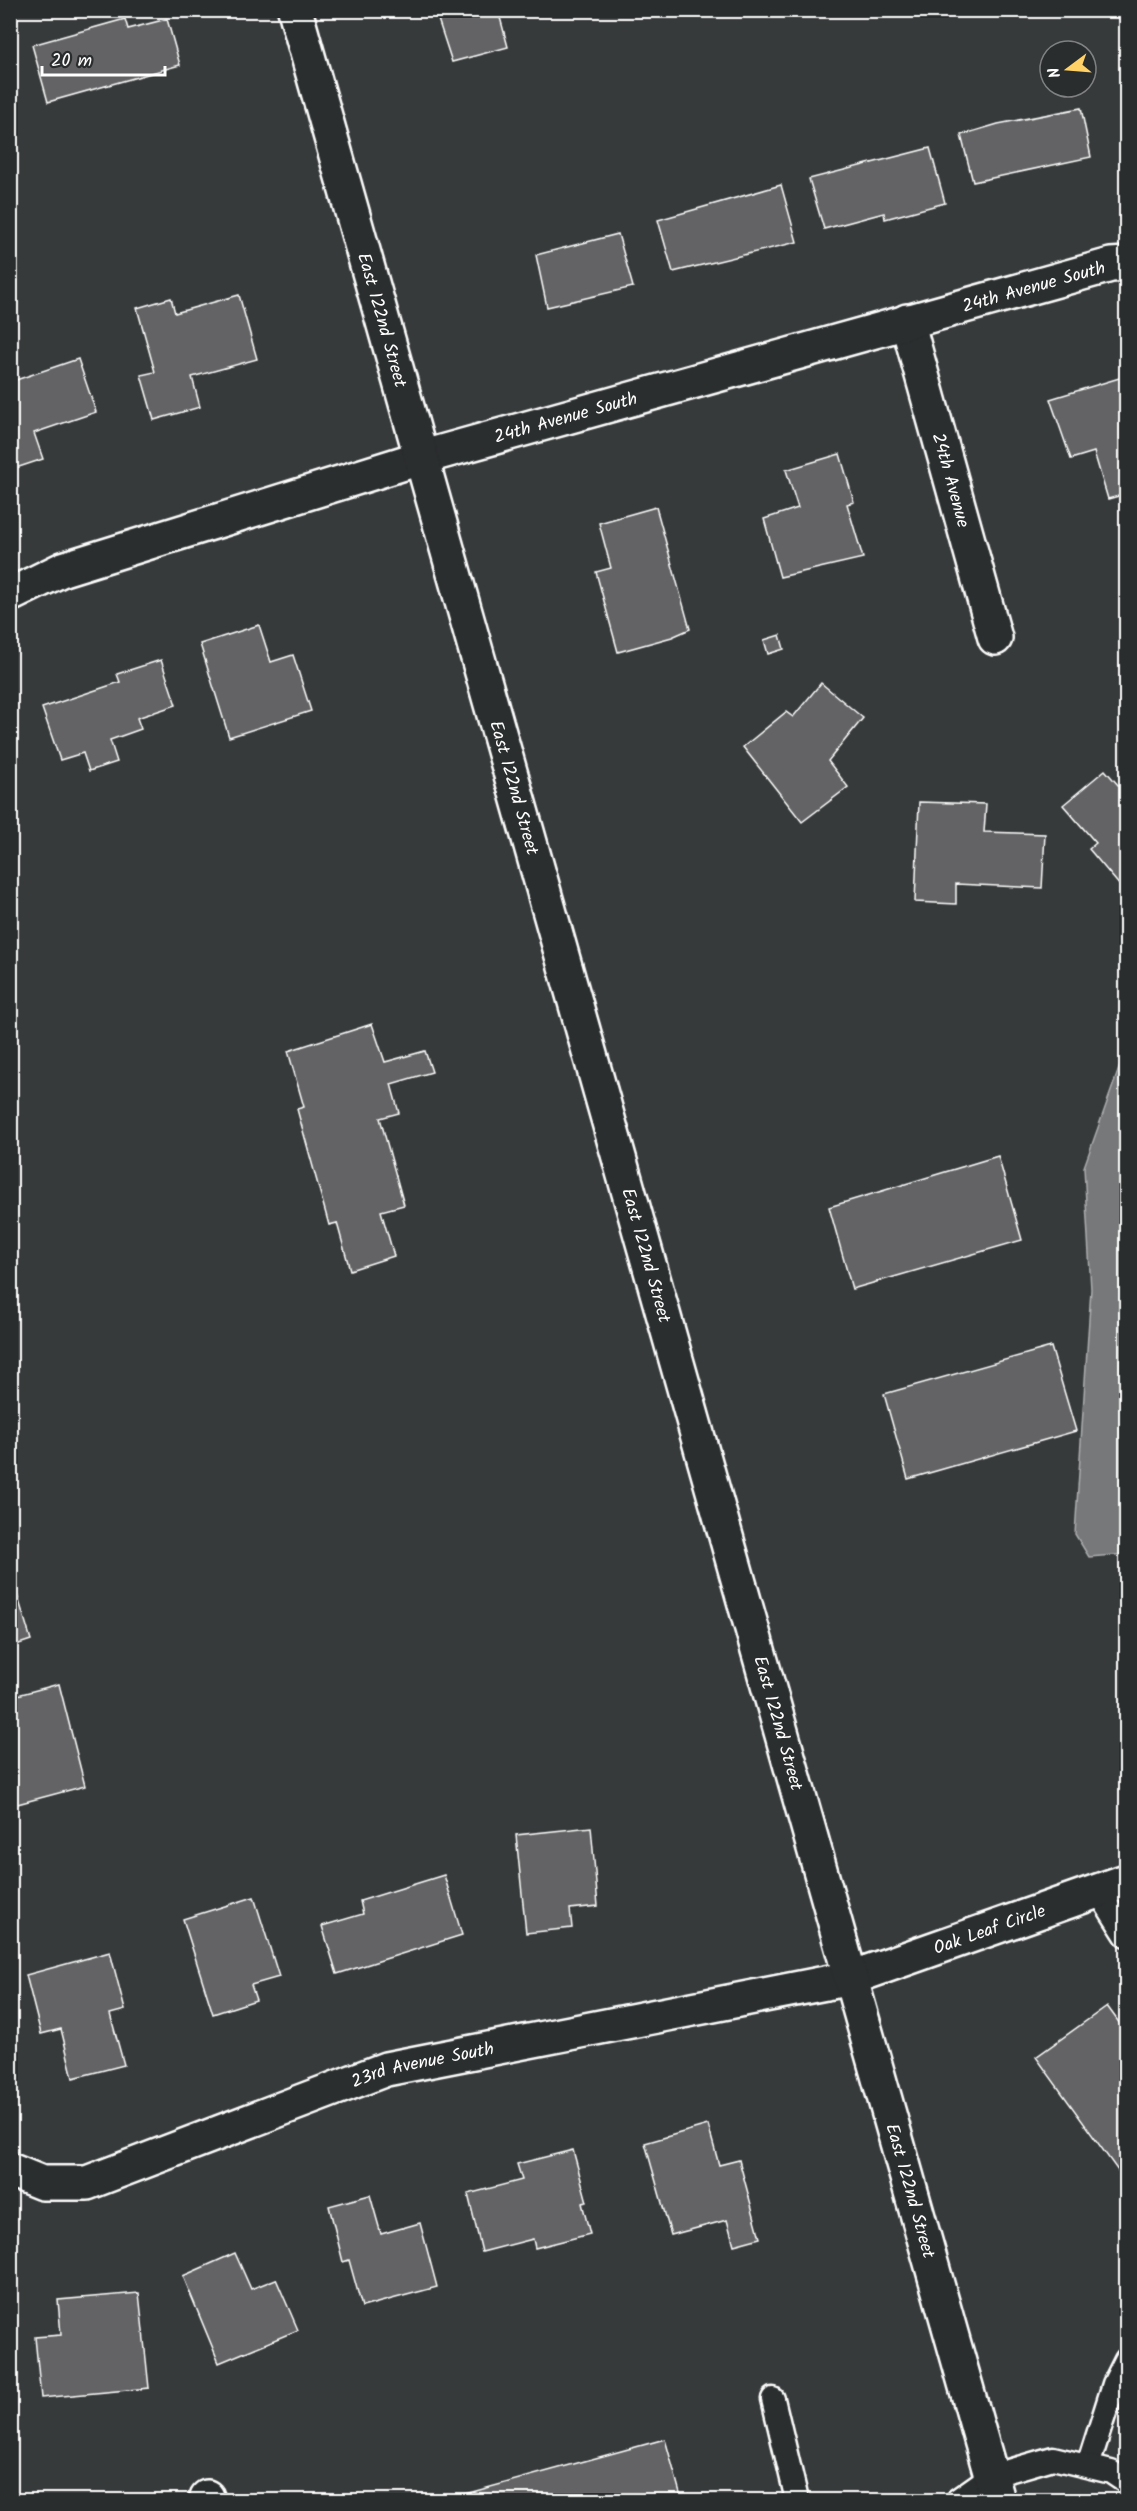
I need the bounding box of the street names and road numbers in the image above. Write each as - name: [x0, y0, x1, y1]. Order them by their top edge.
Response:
- street label: East 122nd Street: [348, 249, 414, 392]
- street label: 24th Avenue South: [959, 254, 1109, 322]
- street label: 24th Avenue South: [491, 385, 641, 453]
- street label: 24th Avenue: [923, 430, 977, 531]
- street label: East 122nd Street: [480, 717, 546, 860]
- street label: East 122nd Street: [612, 1185, 678, 1328]
- street label: East 122nd Street: [744, 1653, 810, 1795]
- street label: Oak Leaf Circle: [930, 1897, 1050, 1964]
- street label: 23rd Avenue South: [347, 2035, 497, 2097]
- street label: East 122nd Street: [876, 2120, 942, 2263]

